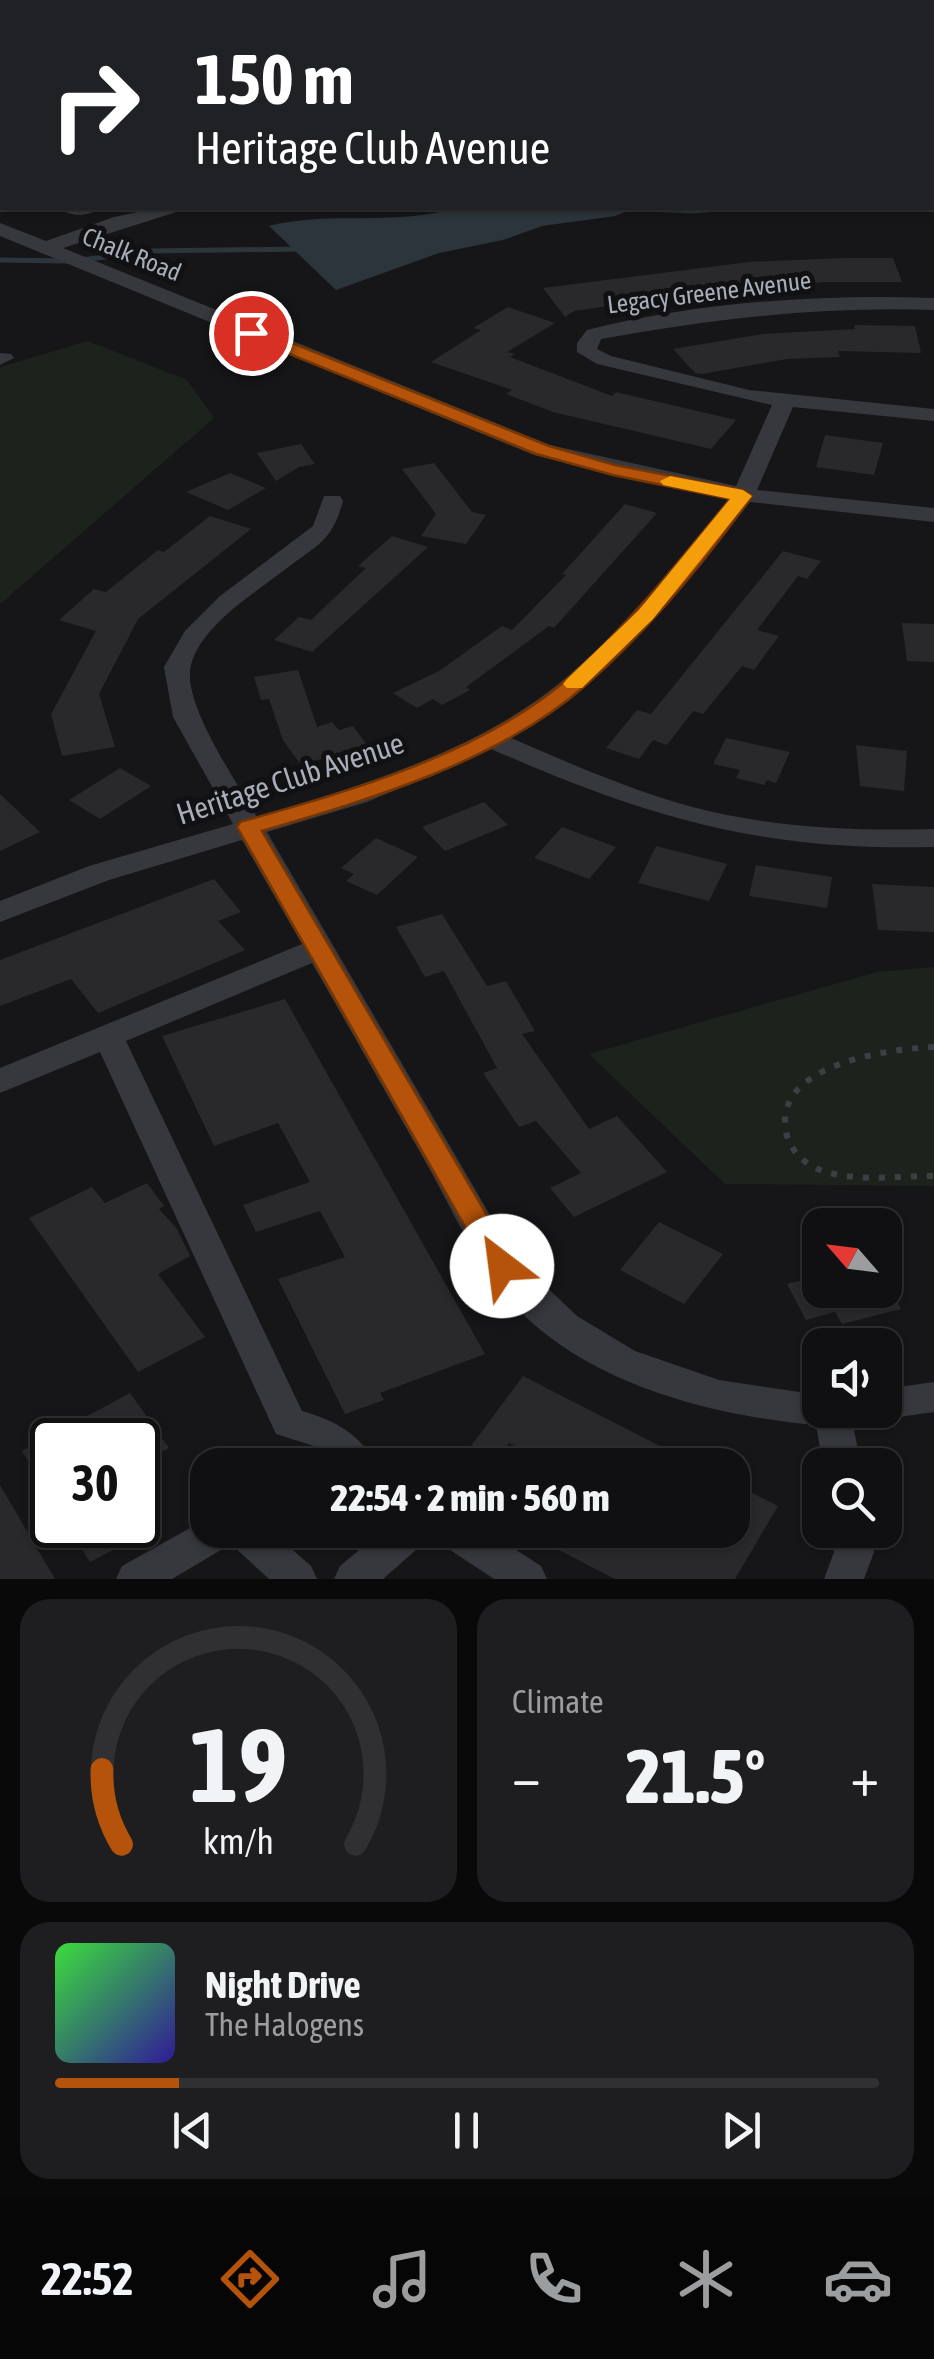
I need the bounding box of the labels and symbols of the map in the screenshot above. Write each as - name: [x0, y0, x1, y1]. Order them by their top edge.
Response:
- street label: Chalk Road: [79, 222, 185, 286]
- street label: Legacy Greene Avenue: [605, 266, 813, 318]
- pin: [209, 291, 294, 376]
- street label: Heritage Club Avenue: [172, 725, 408, 831]
- north arrow: [802, 1208, 902, 1308]
- position arrow: [450, 1214, 554, 1318]
- speed limit sign: 30: [30, 1418, 160, 1548]

